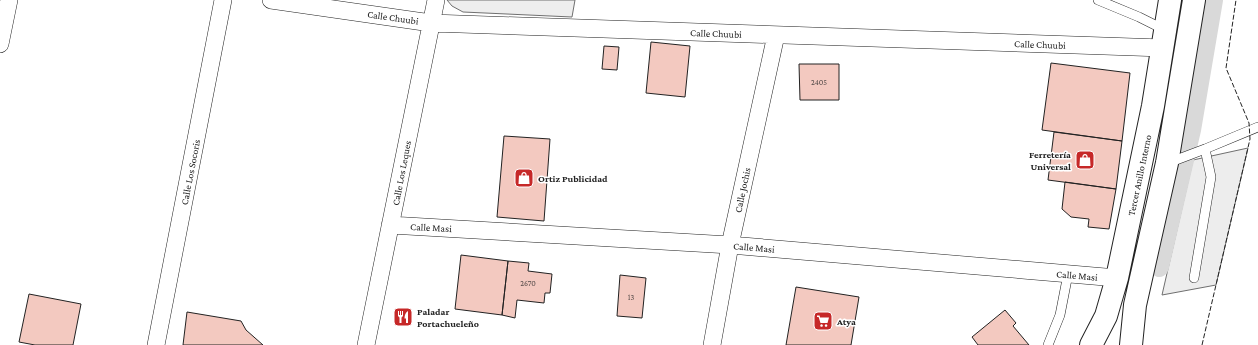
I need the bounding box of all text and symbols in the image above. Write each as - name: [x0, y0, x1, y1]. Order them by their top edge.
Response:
- street label: Calle Chuubi: [367, 8, 420, 27]
- street label: Calle Chuubi: [690, 27, 742, 40]
- street label: Calle Chuubi: [1014, 38, 1066, 51]
- house number: 2405: [811, 78, 827, 87]
- street label: Tercer Anillo Interno: [1126, 134, 1153, 217]
- street label: Calle Los Socoris: [179, 138, 202, 206]
- street label: Calle Los Leques: [390, 140, 413, 206]
- place label: Ferretería Universal: [1029, 149, 1071, 172]
- shop icon: Ferretería Universal: [1074, 149, 1096, 171]
- street label: Calle Jochis: [732, 166, 753, 214]
- shop icon: Ortiz Publicidad: [513, 167, 535, 189]
- place label: Ortiz Publicidad: [538, 173, 608, 184]
- street label: Calle Masi: [410, 221, 452, 234]
- street label: Calle Masi: [733, 240, 775, 255]
- street label: Calle Masi: [1056, 268, 1098, 283]
- house number: 2670: [520, 279, 536, 288]
- house number: 13: [628, 293, 634, 302]
- restaurant icon: Paladar Portachueleño: [392, 306, 414, 328]
- place label: Paladar Portachueleño: [417, 306, 479, 329]
- supermarket icon: Atya: [812, 310, 834, 332]
- place label: Atya: [836, 316, 856, 327]

